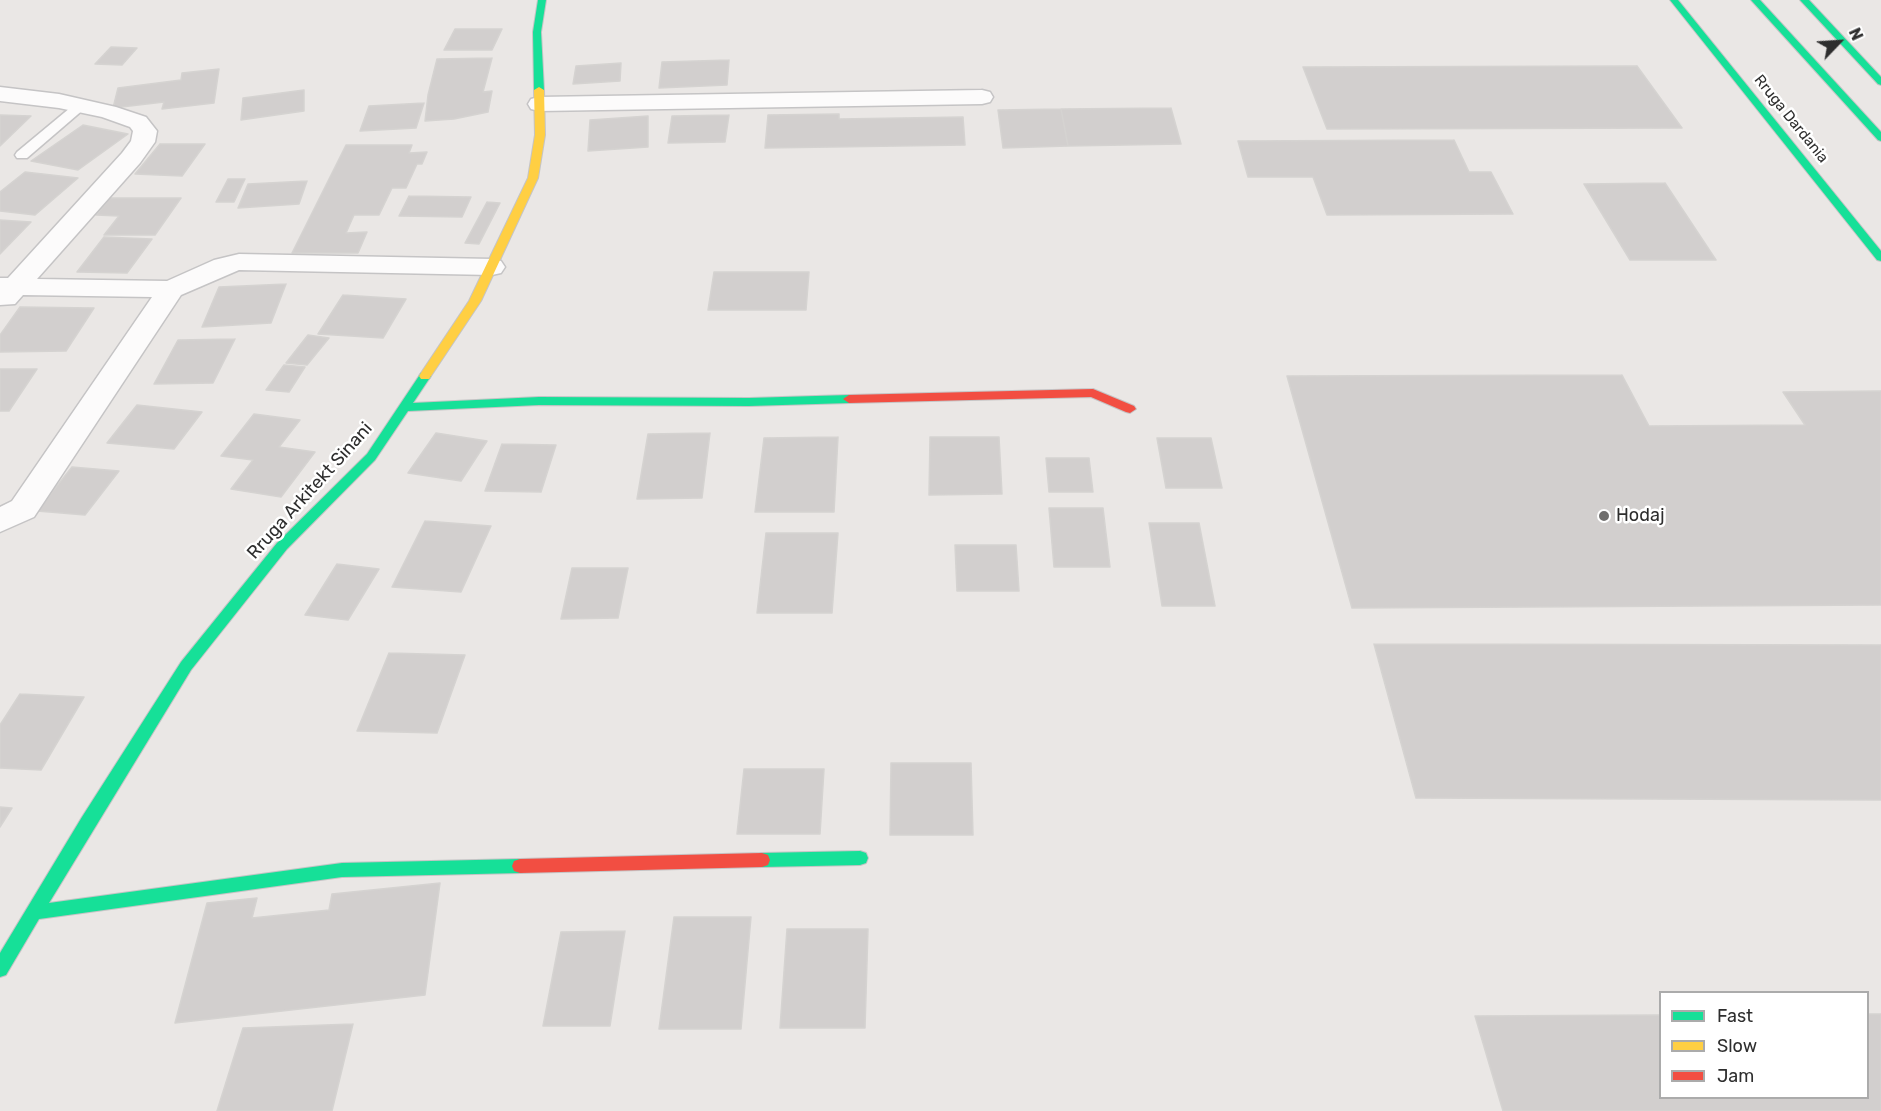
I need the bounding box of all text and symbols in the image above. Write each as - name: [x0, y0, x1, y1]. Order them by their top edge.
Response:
- north arrow: [1809, 12, 1869, 72]
- text: N: [1845, 25, 1867, 43]
- street label: Rruga Dardania: [1750, 71, 1832, 167]
- street label: Rruga Arkitekt Sinani: [243, 418, 377, 564]
- place label: Hodaj: [1616, 505, 1665, 527]
- marker: Hodaj: [1597, 509, 1611, 523]
- legend: [1659, 991, 1869, 1099]
- text: Fast: [1717, 1005, 1753, 1027]
- text: Slow: [1717, 1035, 1757, 1057]
- text: Jam: [1717, 1065, 1754, 1087]

